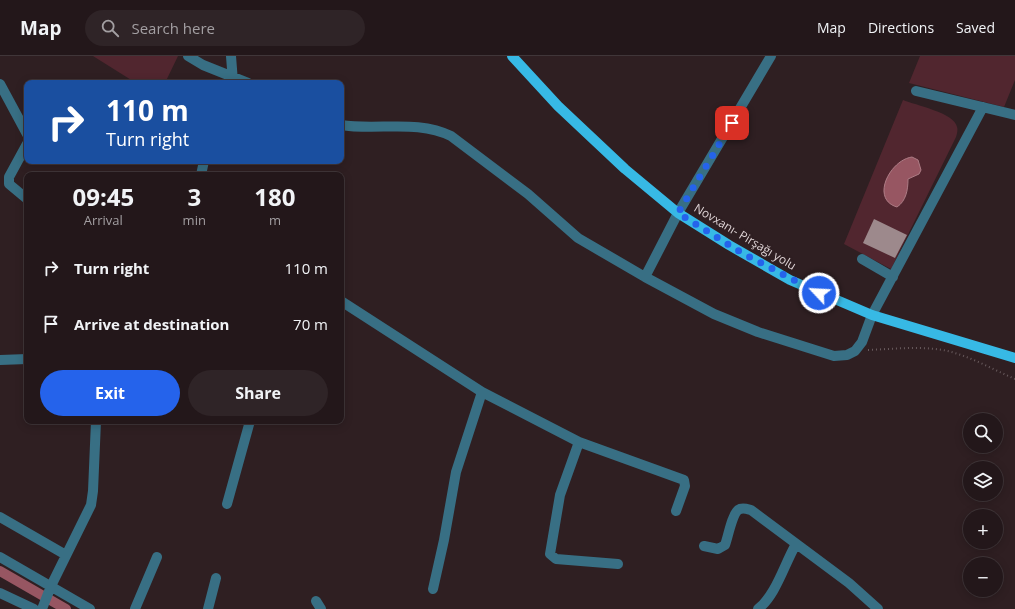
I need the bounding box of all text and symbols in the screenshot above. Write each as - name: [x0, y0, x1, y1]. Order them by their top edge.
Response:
- search box: [85, 10, 365, 46]
- text: Map: [20, 15, 61, 41]
- icon: search: [99, 17, 121, 39]
- text: Search here: [131, 18, 215, 38]
- text: Map: [817, 18, 846, 37]
- text: Directions: [868, 18, 934, 37]
- text: Saved: [956, 18, 995, 37]
- text: 110 m: [106, 91, 189, 129]
- icon: right: [40, 96, 92, 148]
- pin: [715, 106, 749, 140]
- icon: arrive: [721, 112, 743, 134]
- text: Turn right: [106, 127, 189, 151]
- text: 09:45: [72, 180, 134, 213]
- text: 3: [187, 180, 201, 213]
- text: 180: [254, 180, 296, 213]
- street label: Novxanı- Pirşağı yolu: [691, 199, 800, 274]
- text: Arrival: [84, 211, 123, 229]
- text: min: [183, 211, 206, 229]
- text: m: [269, 211, 281, 229]
- icon: right: [40, 257, 62, 279]
- text: Turn right: [74, 258, 149, 278]
- text: 110 m: [284, 258, 328, 278]
- position arrow: [798, 272, 840, 314]
- icon: arrive: [40, 313, 62, 335]
- text: Arrive at destination: [74, 314, 229, 334]
- text: 70 m: [293, 314, 328, 334]
- button: Exit: [40, 370, 180, 416]
- button: Share: [188, 370, 328, 416]
- map controls: [963, 413, 1003, 597]
- button: search: [963, 413, 1003, 453]
- button: layers: [963, 461, 1003, 501]
- button: +: [963, 509, 1003, 549]
- button: −: [963, 557, 1003, 597]

